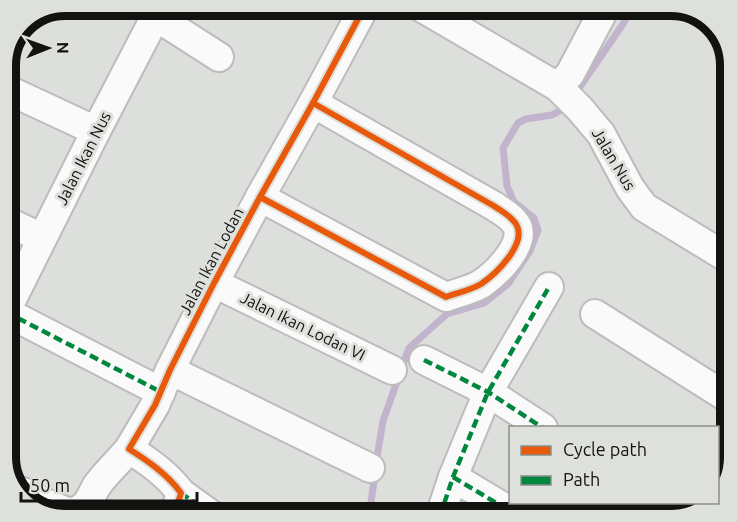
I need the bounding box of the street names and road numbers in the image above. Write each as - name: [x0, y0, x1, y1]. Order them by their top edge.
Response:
- street label: Jalan Ikan Nus: [52, 108, 114, 208]
- street label: Jalan Nus: [589, 125, 639, 193]
- street label: Jalan Ikan Lodan: [175, 204, 247, 318]
- street label: Jalan Ikan Lodan VI: [238, 288, 368, 364]

